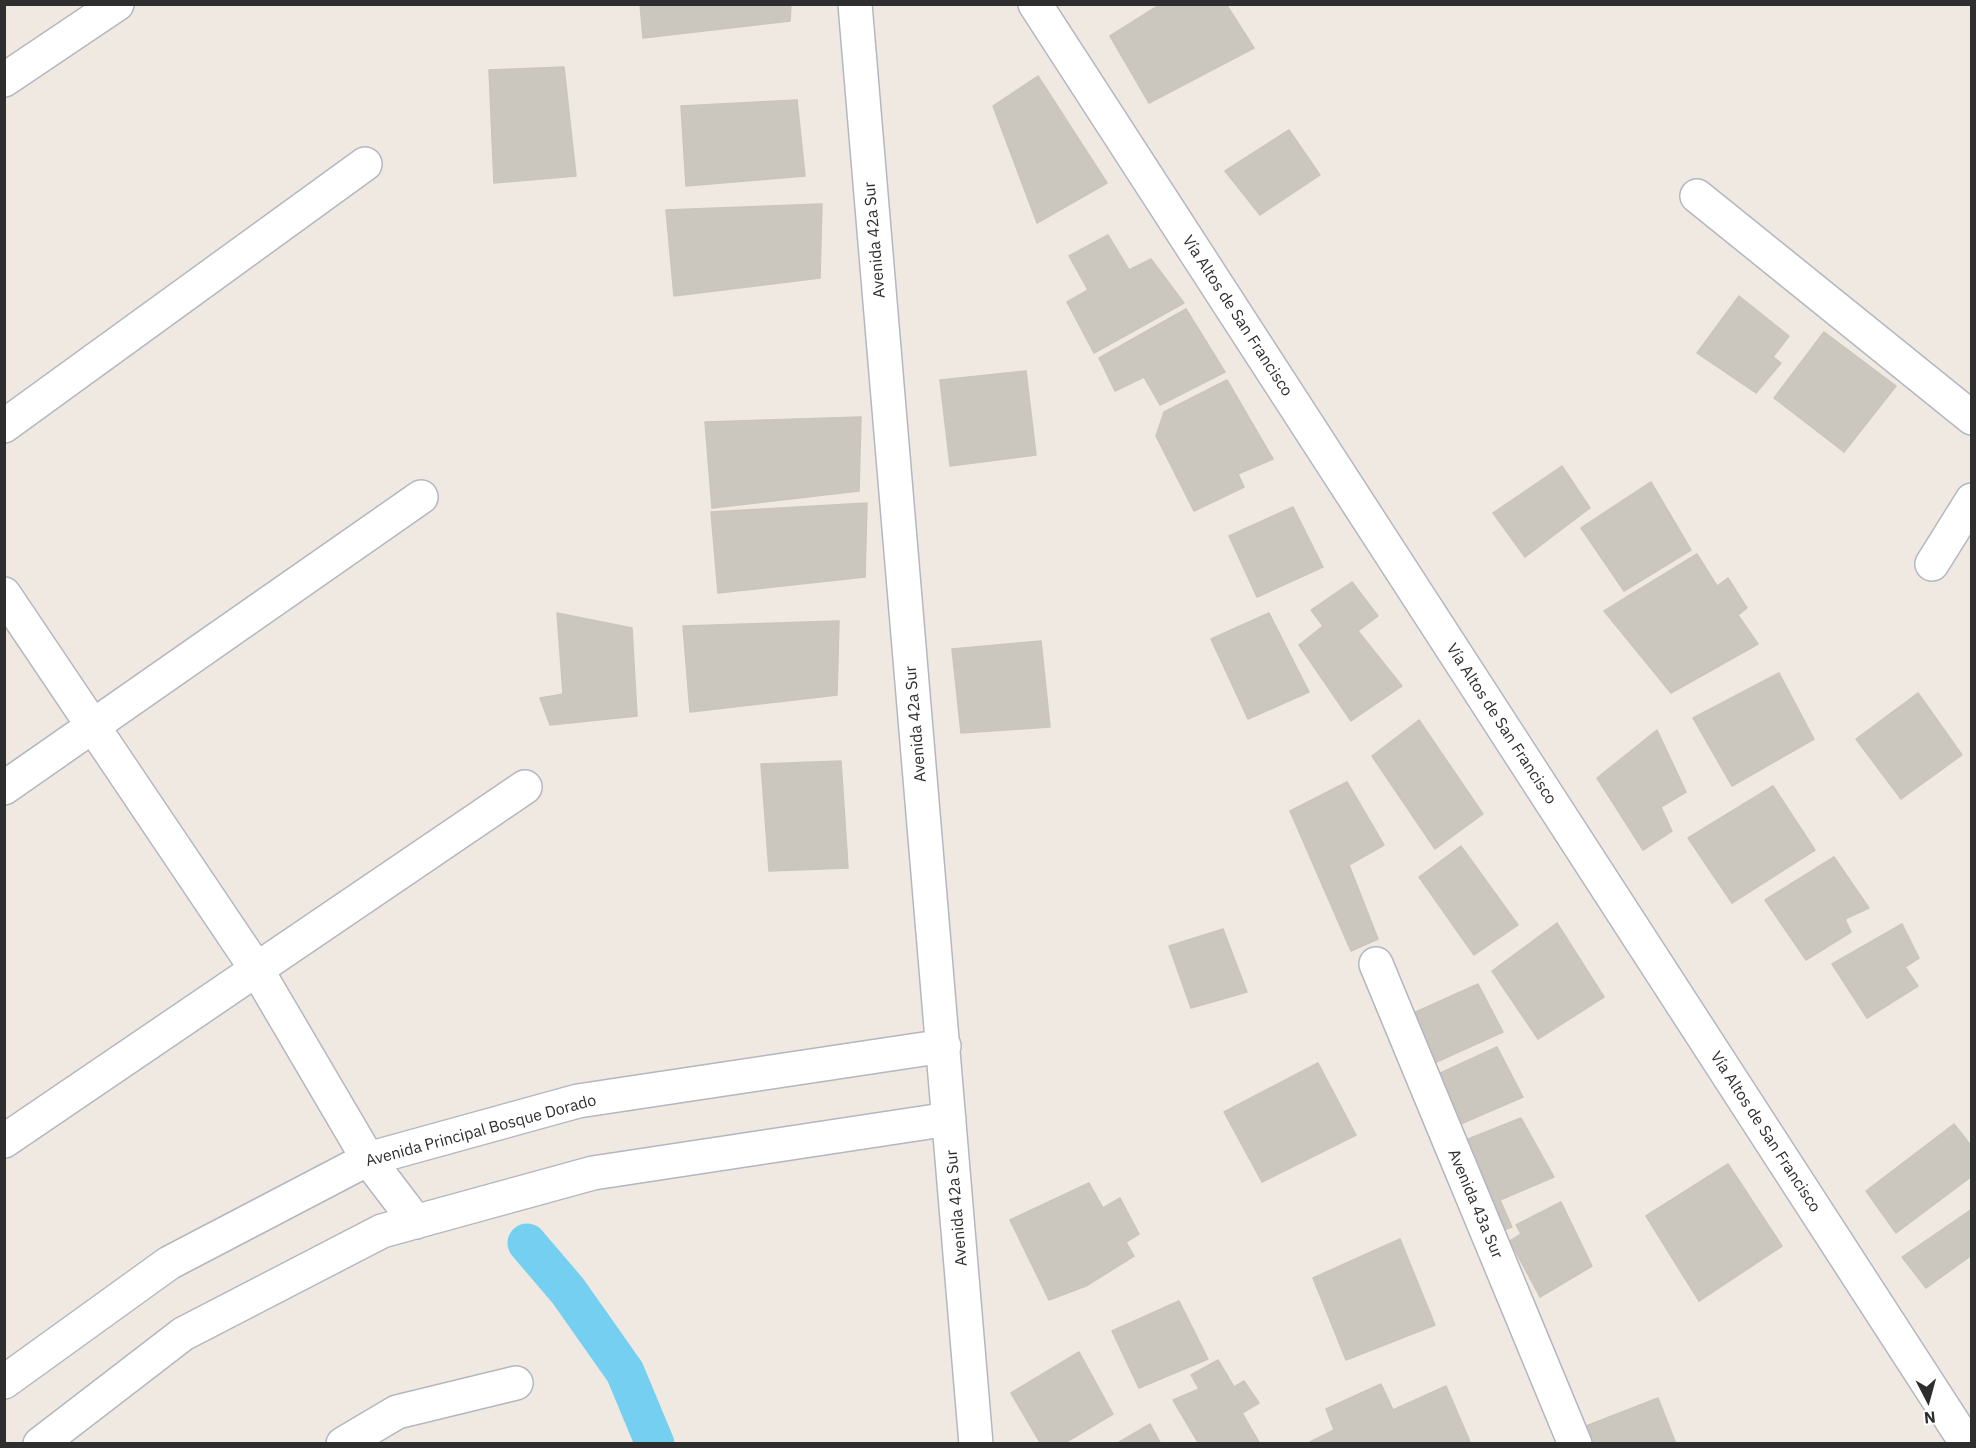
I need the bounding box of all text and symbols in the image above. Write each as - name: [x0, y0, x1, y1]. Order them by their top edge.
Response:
- street label: Avenida 42a Sur: [860, 181, 890, 299]
- street label: Vía Altos de San Francisco: [1178, 232, 1296, 400]
- street label: Vía Altos de San Francisco: [1442, 640, 1560, 808]
- street label: Avenida 42a Sur: [901, 665, 931, 783]
- street label: Vía Altos de San Francisco: [1706, 1048, 1824, 1216]
- street label: Avenida Principal Bosque Dorado: [364, 1091, 598, 1171]
- street label: Avenida 43a Sur: [1443, 1146, 1507, 1262]
- street label: Avenida 42a Sur: [942, 1149, 972, 1267]
- north arrow: [1898, 1370, 1958, 1430]
- text: N: [1923, 1407, 1937, 1428]

